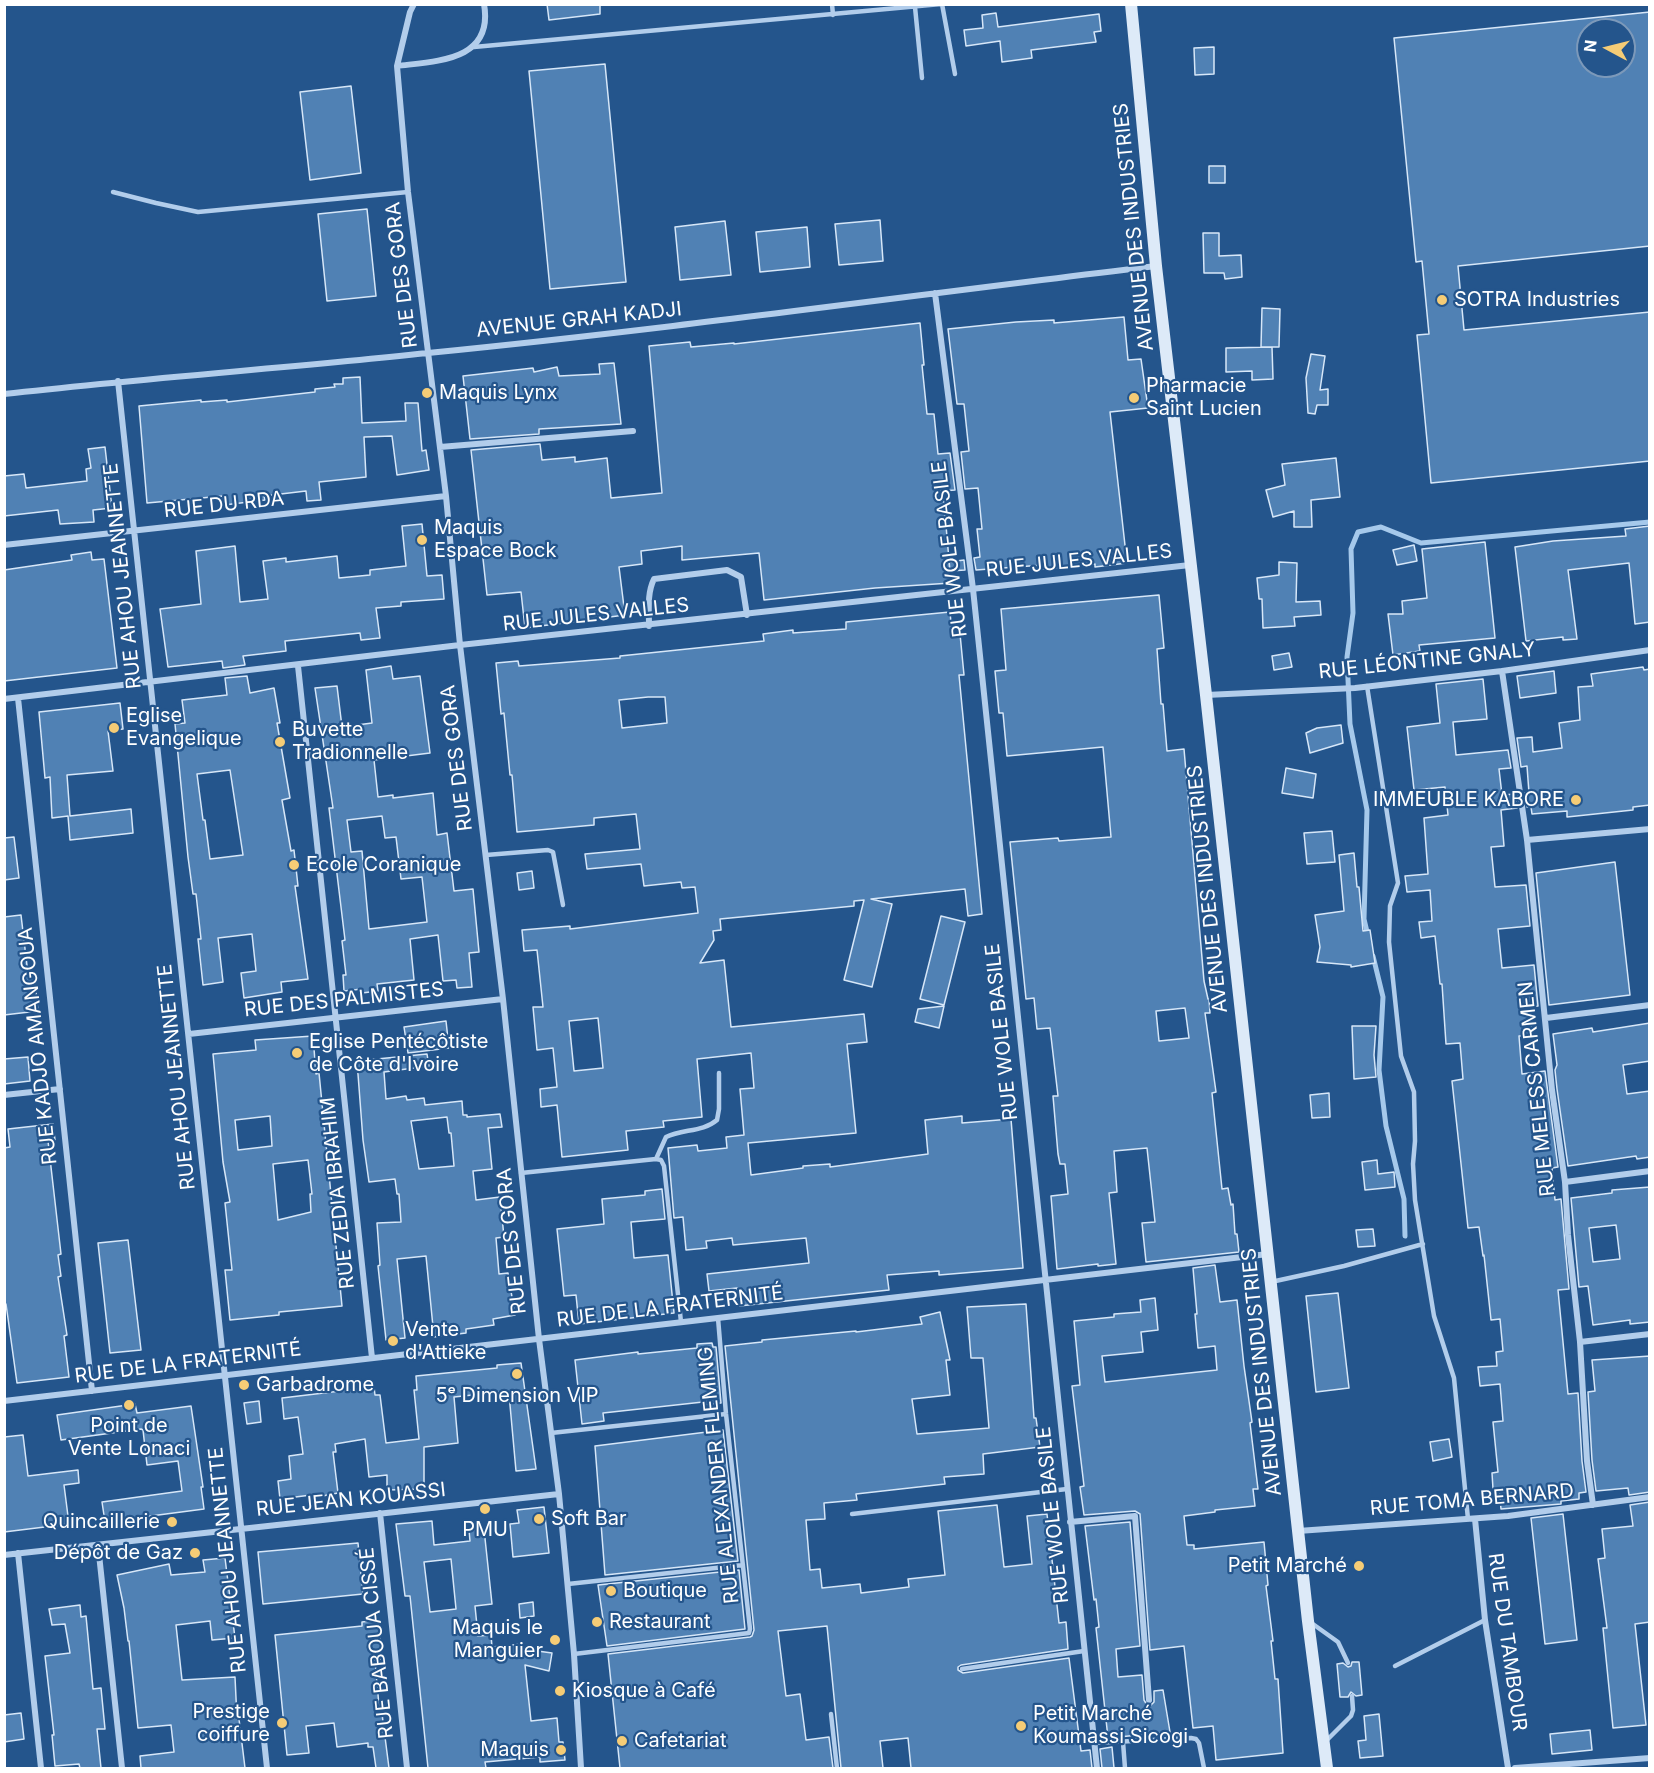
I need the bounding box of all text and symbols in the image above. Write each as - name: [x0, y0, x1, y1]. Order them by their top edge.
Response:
- north arrow: [1576, 18, 1636, 78]
- text: N: [1579, 39, 1601, 53]
- street label: AVENUE DES INDUSTRIES: [1109, 102, 1159, 352]
- street label: RUE DES GORA: [381, 200, 423, 350]
- place label: SOTRA Industries: [1454, 288, 1620, 312]
- marker: SOTRA Industries: [1435, 293, 1449, 307]
- street label: AVENUE GRAH KADJI: [475, 297, 683, 343]
- place label: Pharmacie Saint Lucien: [1146, 374, 1262, 421]
- place label: Maquis Lynx: [439, 381, 557, 405]
- marker: Maquis Lynx: [420, 386, 434, 400]
- marker: Pharmacie Saint Lucien: [1127, 391, 1141, 405]
- street label: RUE WOLE BASILE: [927, 459, 973, 639]
- street label: RUE AHOU JEANNETTE: [99, 462, 147, 690]
- street label: RUE DU RDA: [163, 487, 285, 523]
- place label: Maquis Espace Bock: [434, 516, 556, 563]
- marker: Maquis Espace Bock: [415, 533, 429, 547]
- street label: RUE JULES VALLES: [985, 539, 1173, 583]
- street label: RUE JULES VALLES: [502, 593, 690, 637]
- street label: RUE LÉONTINE GNALY: [1317, 638, 1537, 684]
- street label: RUE DES GORA: [436, 683, 478, 833]
- place label: Eglise Evangelique: [126, 704, 242, 751]
- place label: Buvette Tradionnelle: [292, 718, 408, 765]
- marker: Eglise Evangelique: [107, 721, 121, 735]
- marker: Buvette Tradionnelle: [273, 735, 287, 749]
- street label: AVENUE DES INDUSTRIES: [1183, 764, 1233, 1014]
- place label: IMMEUBLE KABORE: [1373, 788, 1564, 812]
- marker: IMMEUBLE KABORE: [1569, 793, 1583, 807]
- place label: Ecole Coranique: [306, 853, 461, 877]
- marker: Ecole Coranique: [287, 858, 301, 872]
- street label: RUE KADJO AMANGOUA: [14, 926, 62, 1166]
- street label: RUE WOLE BASILE: [981, 942, 1023, 1122]
- street label: RUE AHOU JEANNETTE: [153, 963, 201, 1191]
- street label: RUE DES PALMISTES: [243, 978, 445, 1022]
- street label: RUE MELESS CARMEN: [1514, 980, 1560, 1198]
- place label: Eglise Pentécôtiste de Côte d'Ivoire: [309, 1030, 488, 1077]
- marker: Eglise Pentécôtiste de Côte d'Ivoire: [290, 1046, 304, 1060]
- street label: RUE ZEDIA IBRAHIM: [316, 1096, 360, 1290]
- street label: RUE DES GORA: [492, 1167, 532, 1315]
- street label: AVENUE DES INDUSTRIES: [1237, 1247, 1287, 1497]
- street label: RUE DE LA FRATERNITÉ: [555, 1281, 785, 1333]
- place label: Vente d'Attieke: [405, 1318, 486, 1365]
- marker: Vente d'Attieke: [386, 1334, 400, 1348]
- street label: RUE DE LA FRATERNITÉ: [73, 1337, 303, 1389]
- street label: RUE ALEXANDER FLEMING: [694, 1345, 744, 1605]
- marker: 5ᵉ Dimension VIP: [510, 1367, 524, 1381]
- place label: Garbadrome: [256, 1373, 374, 1397]
- marker: Garbadrome: [237, 1378, 251, 1392]
- place label: 5ᵉ Dimension VIP: [435, 1384, 599, 1408]
- marker: Point de Vente Lonaci: [122, 1398, 136, 1412]
- place label: Point de Vente Lonaci: [68, 1414, 190, 1461]
- street label: RUE WOLE BASILE: [1032, 1425, 1074, 1605]
- street label: RUE AHOU JEANNETTE: [204, 1446, 252, 1674]
- street label: RUE JEAN KOUASSI: [255, 1478, 447, 1522]
- street label: RUE TOMA BERNARD: [1369, 1479, 1575, 1521]
- marker: PMU: [478, 1502, 492, 1516]
- place label: Soft Bar: [551, 1507, 627, 1531]
- place label: Quincaillerie: [43, 1510, 160, 1534]
- marker: Soft Bar: [532, 1512, 546, 1526]
- marker: Quincaillerie: [165, 1515, 179, 1529]
- place label: PMU: [462, 1518, 508, 1542]
- place label: Dépôt de Gaz: [54, 1541, 183, 1565]
- marker: Dépôt de Gaz: [188, 1546, 202, 1560]
- street label: RUE BABOUA CISSÉ: [355, 1546, 399, 1740]
- street label: RUE DU TAMBOUR: [1483, 1551, 1531, 1733]
- place label: Petit Marché: [1228, 1554, 1347, 1578]
- marker: Petit Marché: [1352, 1559, 1366, 1573]
- place label: Boutique: [623, 1579, 707, 1603]
- marker: Boutique: [604, 1584, 618, 1598]
- place label: Restaurant: [609, 1610, 711, 1634]
- marker: Restaurant: [590, 1615, 604, 1629]
- place label: Maquis le Manguier: [452, 1616, 543, 1663]
- marker: Maquis le Manguier: [548, 1633, 562, 1647]
- place label: Kiosque à Café: [572, 1679, 716, 1703]
- marker: Kiosque à Café: [553, 1684, 567, 1698]
- place label: Prestige coiffure: [192, 1700, 270, 1747]
- place label: Petit Marché Koumassi Sicogi: [1033, 1702, 1188, 1749]
- marker: Prestige coiffure: [275, 1716, 289, 1730]
- marker: Petit Marché Koumassi Sicogi: [1014, 1719, 1028, 1733]
- place label: Cafetariat: [634, 1729, 727, 1753]
- marker: Cafetariat: [615, 1734, 629, 1748]
- place label: Maquis: [480, 1738, 549, 1762]
- marker: Maquis: [554, 1743, 568, 1757]

